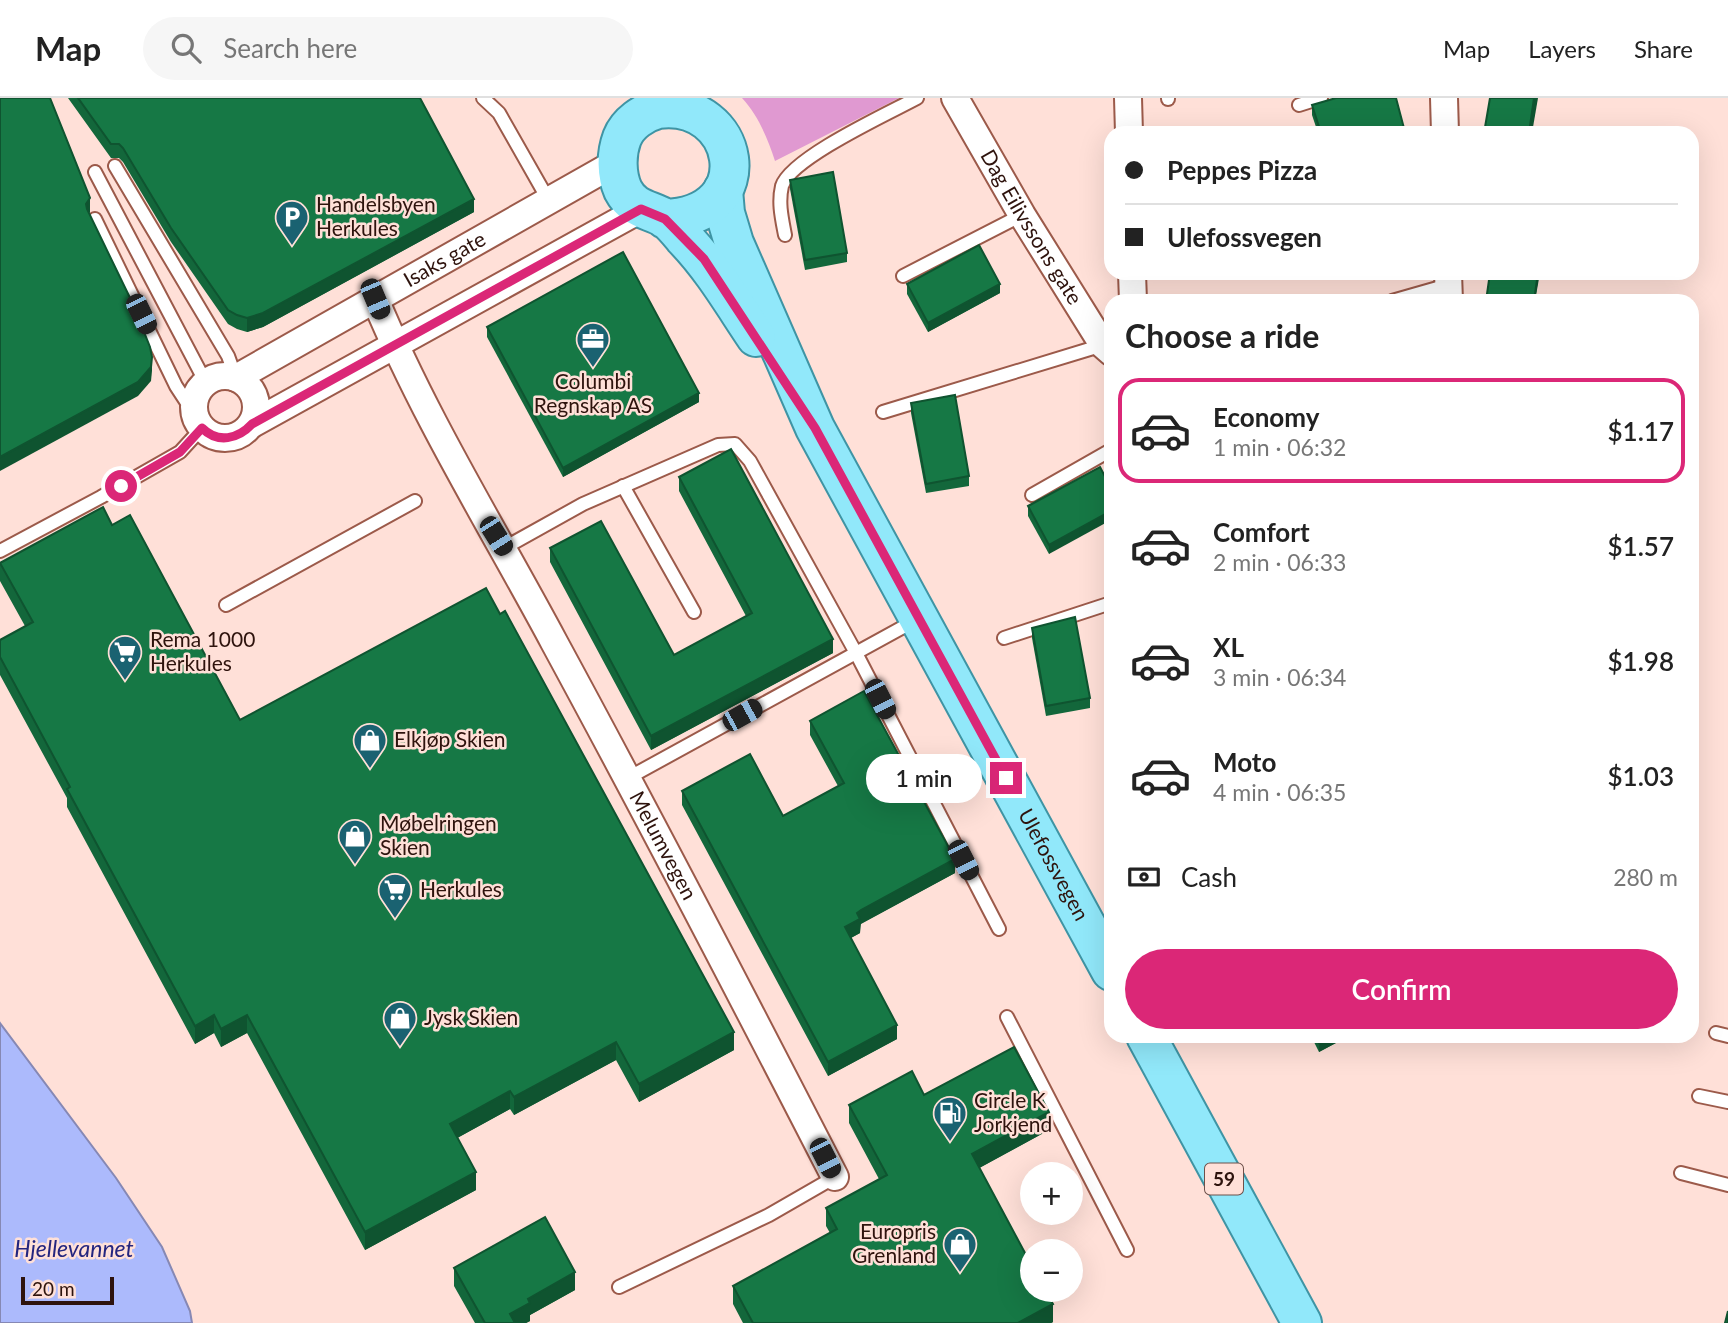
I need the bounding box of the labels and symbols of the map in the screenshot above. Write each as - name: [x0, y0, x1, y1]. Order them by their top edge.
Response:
- street label: Dag Eilivssons gate: [976, 145, 1089, 309]
- place label: Handelsbyen Herkules: [316, 191, 436, 240]
- parking icon: Handelsbyen Herkules: [273, 198, 311, 247]
- street label: Isaks gate: [399, 225, 489, 291]
- car: [358, 276, 393, 322]
- car: [123, 291, 160, 337]
- office icon: Columbi Regnskap AS: [574, 320, 612, 369]
- place label: Columbi Regnskap AS: [534, 368, 652, 417]
- route start: [105, 470, 137, 502]
- car: [476, 513, 517, 559]
- place label: Rema 1000 Herkules: [150, 626, 255, 675]
- supermarket icon: Rema 1000 Herkules: [106, 633, 144, 682]
- car: [862, 676, 899, 722]
- car: [719, 696, 766, 734]
- shop icon: Elkjøp Skien: [351, 721, 389, 770]
- place label: Elkjøp Skien: [394, 726, 505, 751]
- callout: 1 min: [866, 754, 982, 802]
- route end: [990, 762, 1022, 794]
- street label: Melumvegen: [625, 786, 703, 904]
- street label: Ulefossvegen: [1014, 804, 1095, 924]
- place label: Møbelringen Skien: [380, 810, 497, 859]
- shop icon: Møbelringen Skien: [336, 817, 374, 866]
- car: [945, 837, 982, 883]
- supermarket icon: Herkules: [376, 871, 414, 920]
- place label: Herkules: [420, 876, 502, 901]
- shop icon: Jysk Skien: [381, 999, 419, 1048]
- place label: Jysk Skien: [424, 1004, 518, 1029]
- place label: Circle K Jorkjend: [974, 1087, 1052, 1136]
- fuel station icon: Circle K Jorkjend: [931, 1094, 969, 1143]
- car: [807, 1135, 844, 1181]
- road number: 59: [1205, 1163, 1243, 1194]
- place label: Europris Grenland: [852, 1218, 936, 1267]
- shop icon: Europris Grenland: [941, 1225, 979, 1274]
- water label: Hjellevannet: [14, 1234, 134, 1262]
- scale bar: [21, 1274, 114, 1306]

